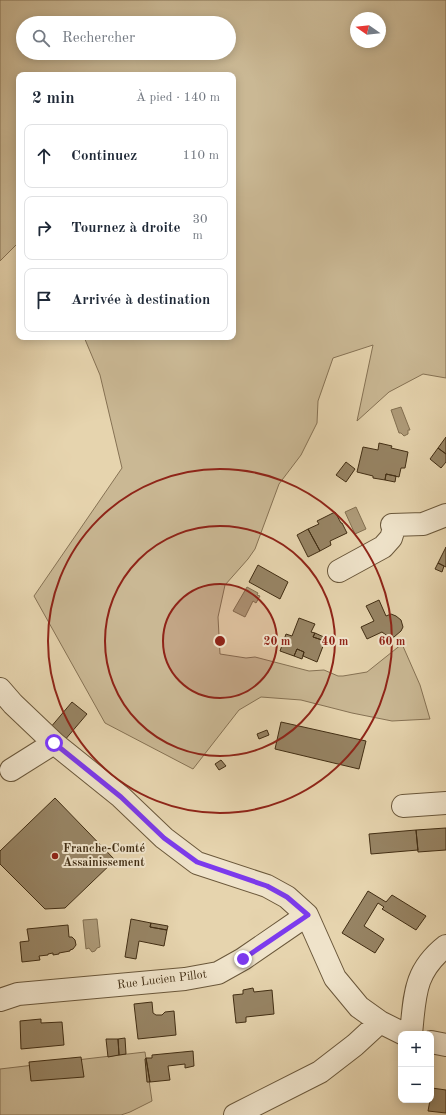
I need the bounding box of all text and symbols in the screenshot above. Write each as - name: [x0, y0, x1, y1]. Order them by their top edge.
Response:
- north arrow: [350, 12, 386, 48]
- search box: [16, 16, 236, 60]
- icon: search: [30, 27, 52, 49]
- text: Rechercher: [62, 31, 135, 46]
- text: 2 min: [32, 90, 75, 107]
- text: À pied · 140 m: [136, 91, 220, 104]
- icon: ahead: [33, 145, 55, 167]
- text: Continuez: [71, 149, 137, 164]
- text: 110 m: [182, 149, 219, 162]
- text: 30 m: [193, 213, 208, 242]
- icon: right: [33, 217, 55, 239]
- text: Tournez à droite: [71, 221, 181, 236]
- icon: arrive: [33, 289, 55, 311]
- text: Arrivée à destination: [71, 293, 210, 308]
- centre of rings: [213, 634, 227, 648]
- text: 20 m: [264, 636, 291, 648]
- text: 40 m: [322, 636, 349, 648]
- text: 60 m: [379, 636, 406, 648]
- route start: [45, 734, 63, 752]
- place label: Franche-Comté Assainissement: [63, 843, 145, 869]
- marker: Franche-Comté Assainissement: [50, 851, 60, 861]
- route end: [234, 950, 252, 968]
- street label: Rue Lucien Pillot: [117, 969, 207, 991]
- map controls: [398, 1031, 434, 1103]
- button: +: [398, 1031, 434, 1067]
- button: −: [398, 1067, 434, 1103]

